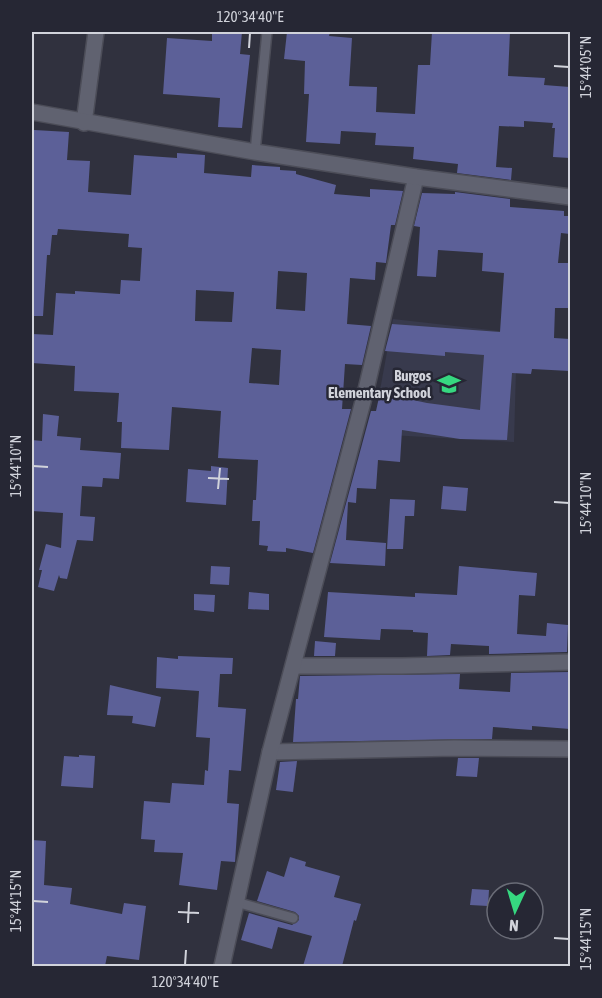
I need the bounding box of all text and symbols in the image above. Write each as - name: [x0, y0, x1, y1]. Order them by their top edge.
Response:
- text: 120°34'40"E: [216, 8, 284, 25]
- text: 15°44'05"N: [577, 36, 594, 98]
- place label: Burgos Elementary School: [328, 367, 432, 401]
- school or university icon: Burgos Elementary School: [436, 371, 462, 397]
- text: 15°44'10"N: [7, 435, 24, 497]
- text: 15°44'10"N: [577, 472, 594, 534]
- text: 15°44'15"N: [7, 870, 24, 932]
- north arrow: [485, 881, 545, 941]
- text: 15°44'15"N: [577, 908, 594, 970]
- text: N: [509, 917, 519, 935]
- text: 120°34'40"E: [151, 973, 219, 990]

